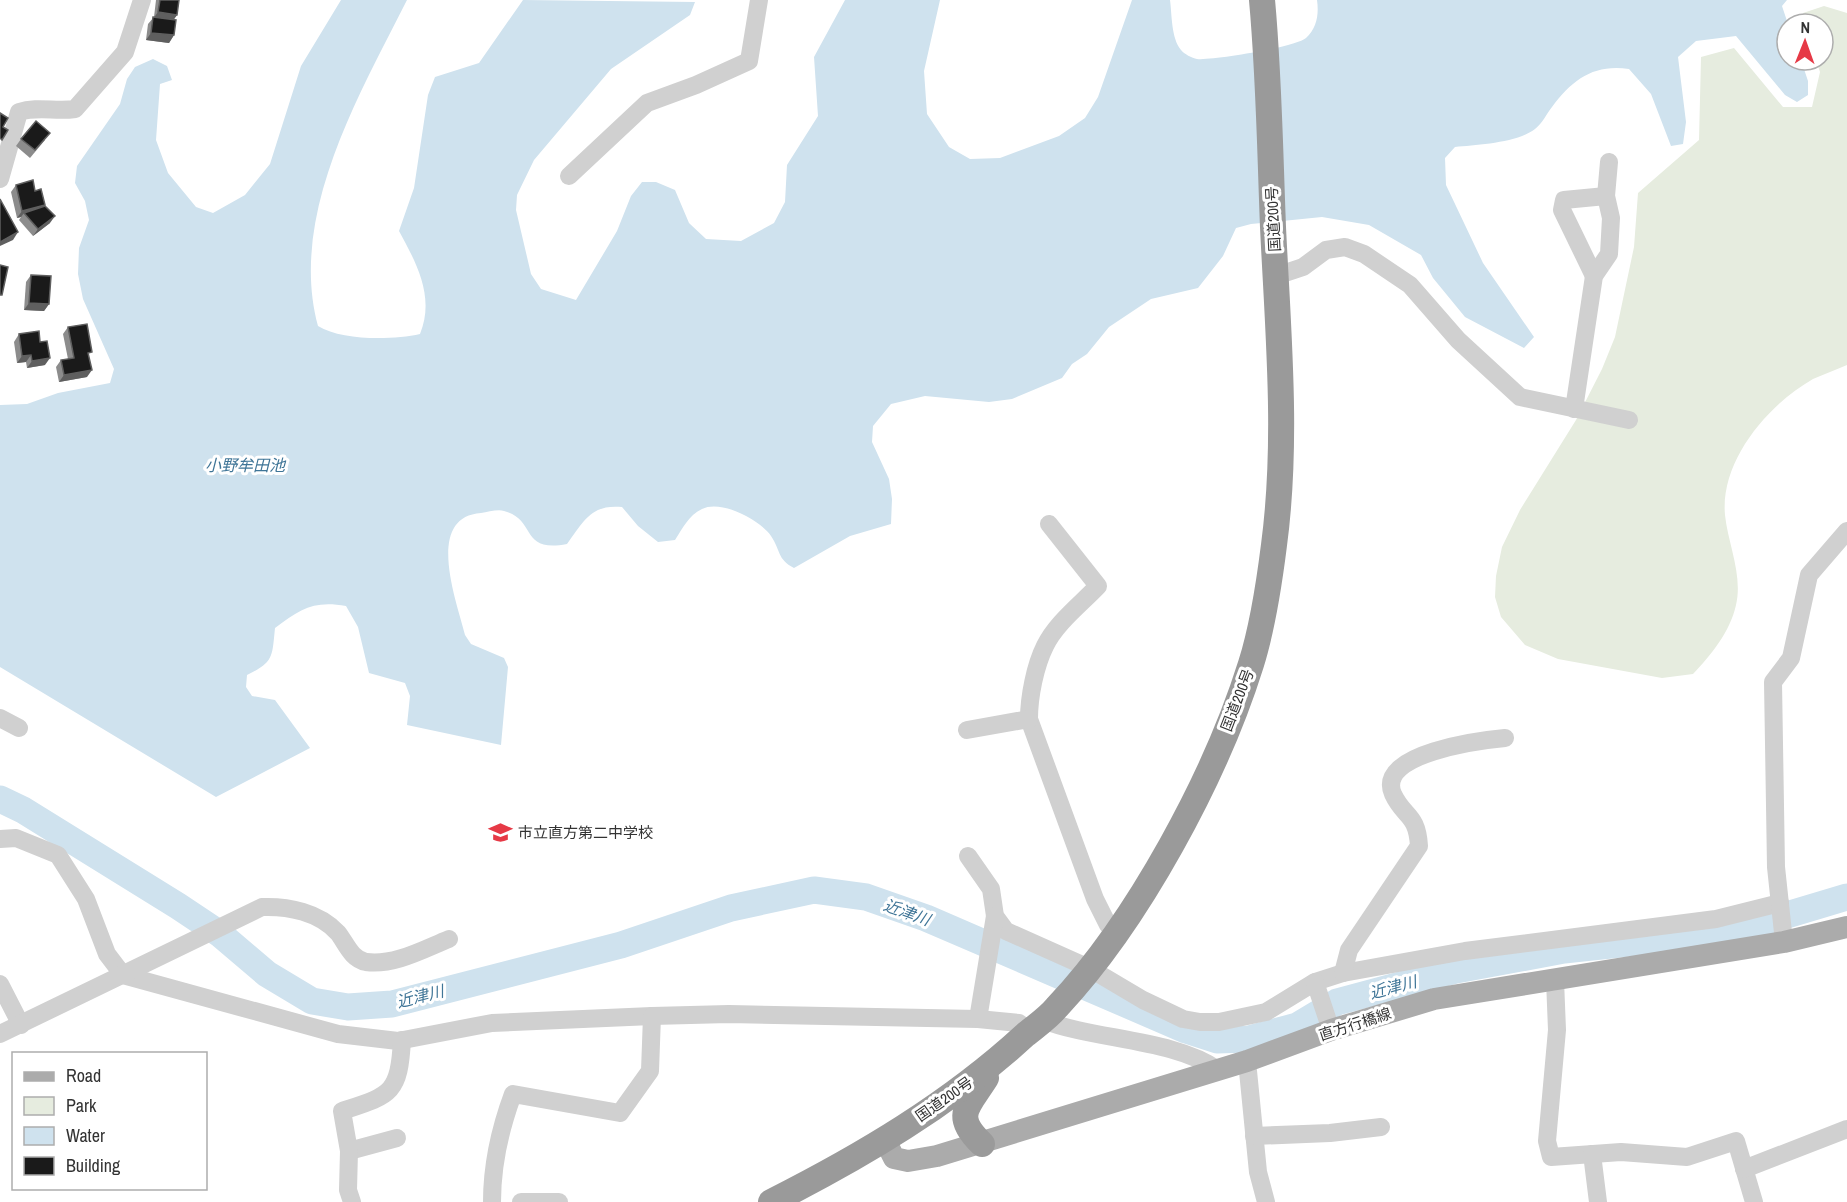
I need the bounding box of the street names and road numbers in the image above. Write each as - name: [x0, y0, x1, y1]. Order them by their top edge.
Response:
- street label: 国道200号: [1261, 186, 1285, 252]
- street label: 国道200号: [1215, 666, 1259, 734]
- street label: 直方行橋線: [1316, 1002, 1394, 1046]
- street label: 国道200号: [911, 1072, 977, 1126]

